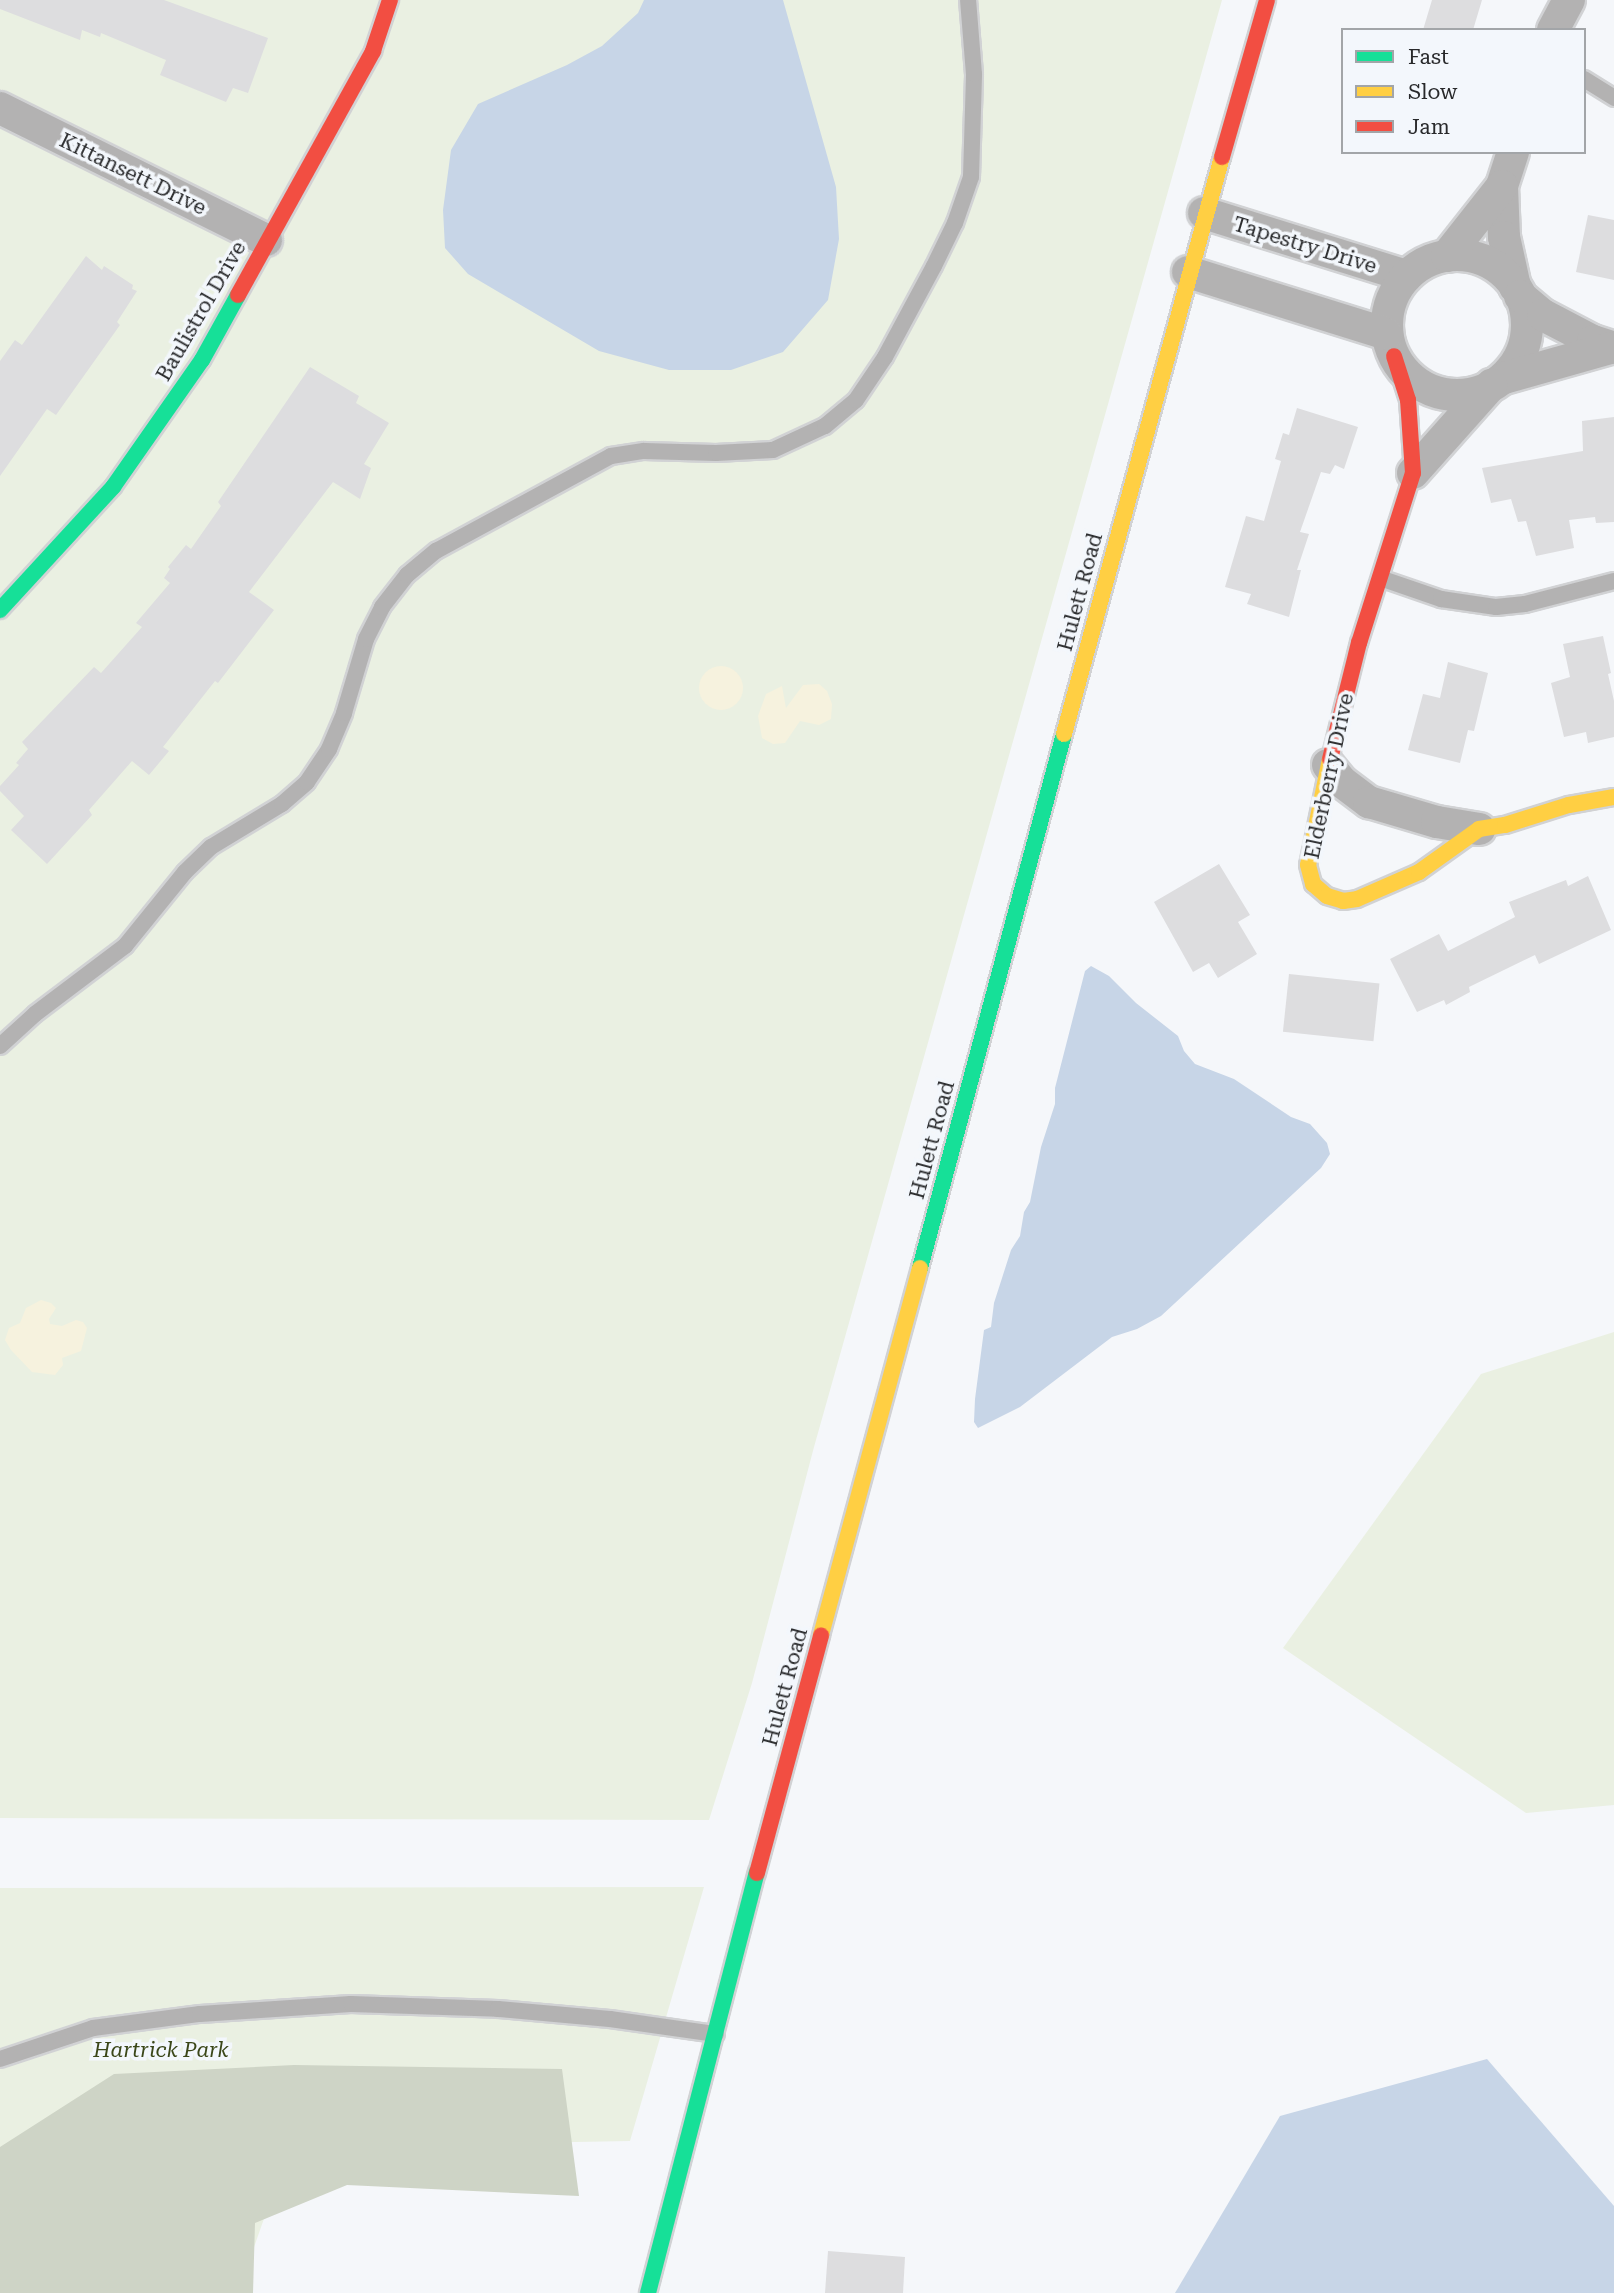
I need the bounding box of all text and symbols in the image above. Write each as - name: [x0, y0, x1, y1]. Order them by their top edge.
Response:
- legend: [1341, 28, 1586, 154]
- text: Fast: [1408, 45, 1449, 69]
- text: Slow: [1408, 80, 1457, 104]
- text: Jam: [1408, 115, 1450, 139]
- street label: Kittansett Drive: [56, 128, 210, 220]
- street label: Tapestry Drive: [1230, 211, 1380, 279]
- street label: Baulistrol Drive: [151, 237, 251, 385]
- street label: Hulett Road: [1052, 530, 1108, 654]
- street label: Elderberry Drive: [1299, 691, 1359, 861]
- street label: Hulett Road: [904, 1078, 960, 1202]
- street label: Hulett Road: [757, 1625, 813, 1749]
- park label: Hartrick Park: [93, 2037, 229, 2063]

